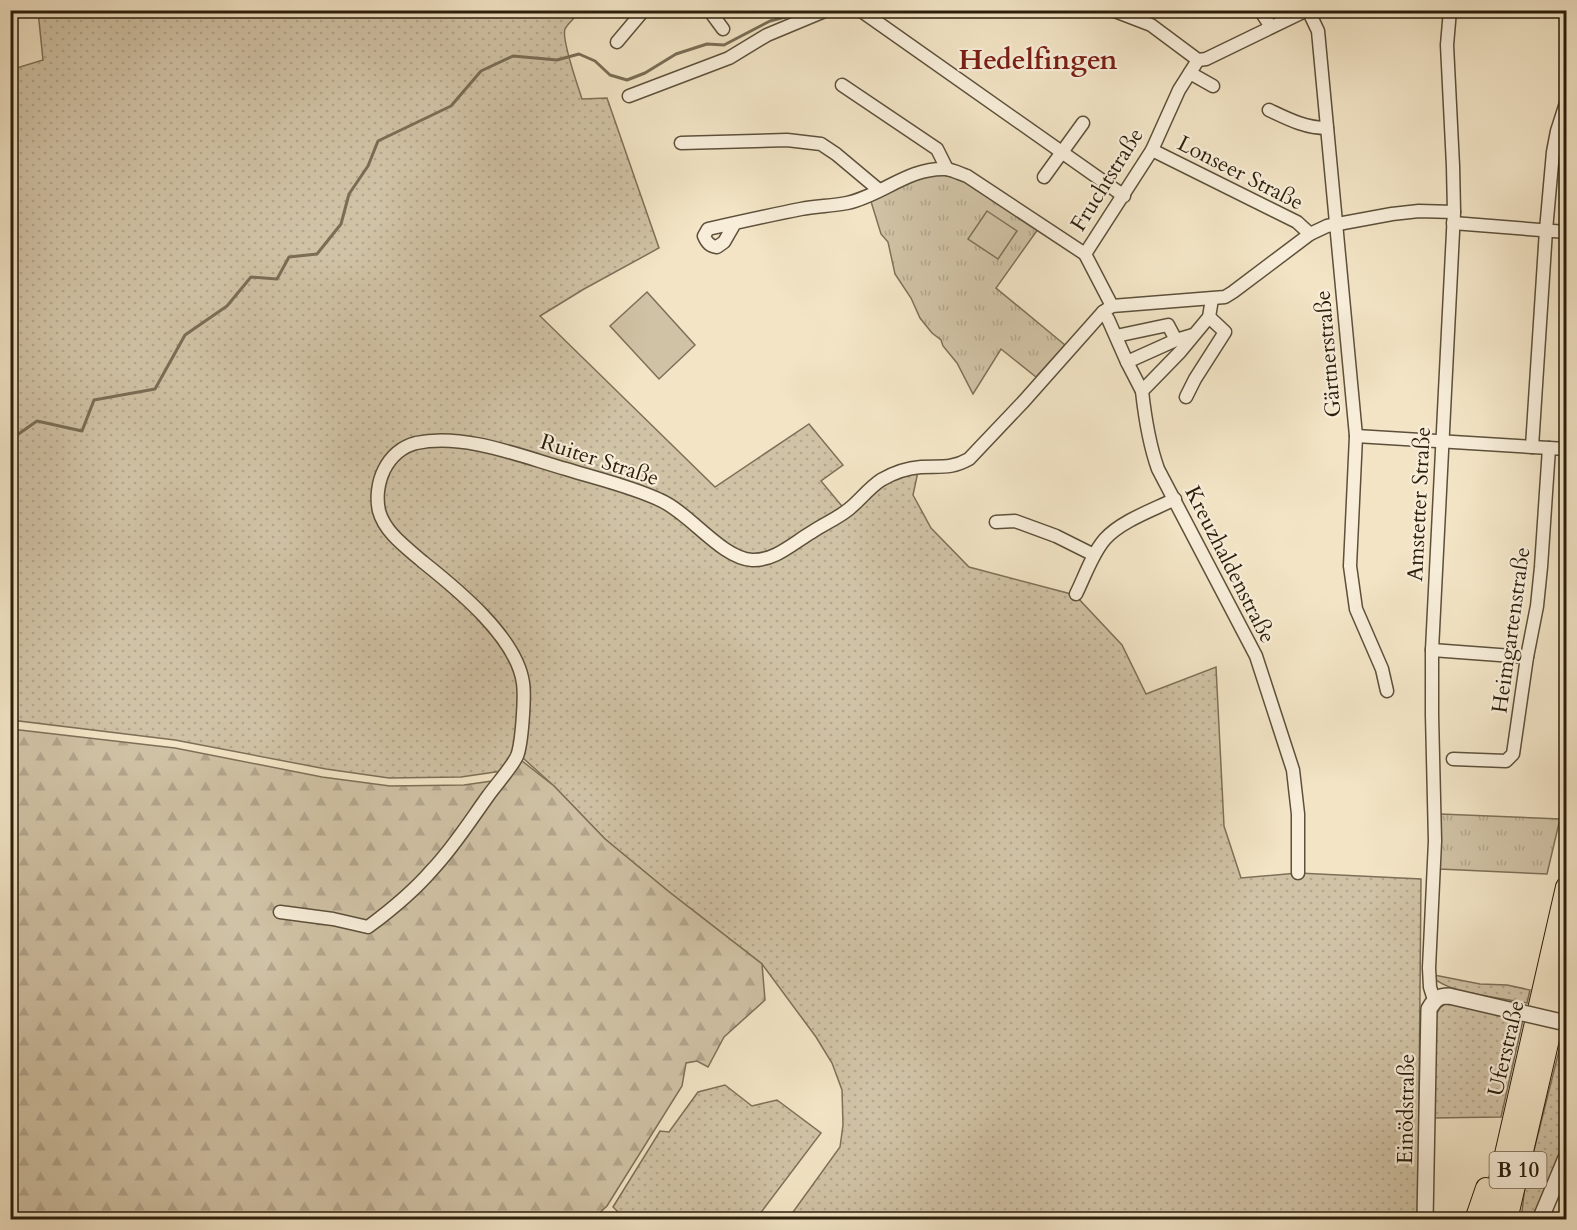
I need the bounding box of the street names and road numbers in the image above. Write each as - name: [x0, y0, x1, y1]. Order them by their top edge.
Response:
- street label: Fruchtstraße: [1063, 122, 1150, 237]
- street label: Lonseer Straße: [1172, 128, 1309, 217]
- street label: Gärtnerstraße: [1307, 289, 1348, 419]
- street label: Amstetter Straße: [1400, 426, 1438, 582]
- street label: Ruiter Straße: [537, 427, 663, 493]
- street label: Kreuzhaldenstraße: [1178, 481, 1283, 648]
- street label: Heimgartenstraße: [1484, 545, 1537, 715]
- street label: Uferstraße: [1480, 997, 1532, 1099]
- street label: Einödstraße: [1390, 1053, 1422, 1165]
- road number: B 10: [1490, 1152, 1546, 1188]

